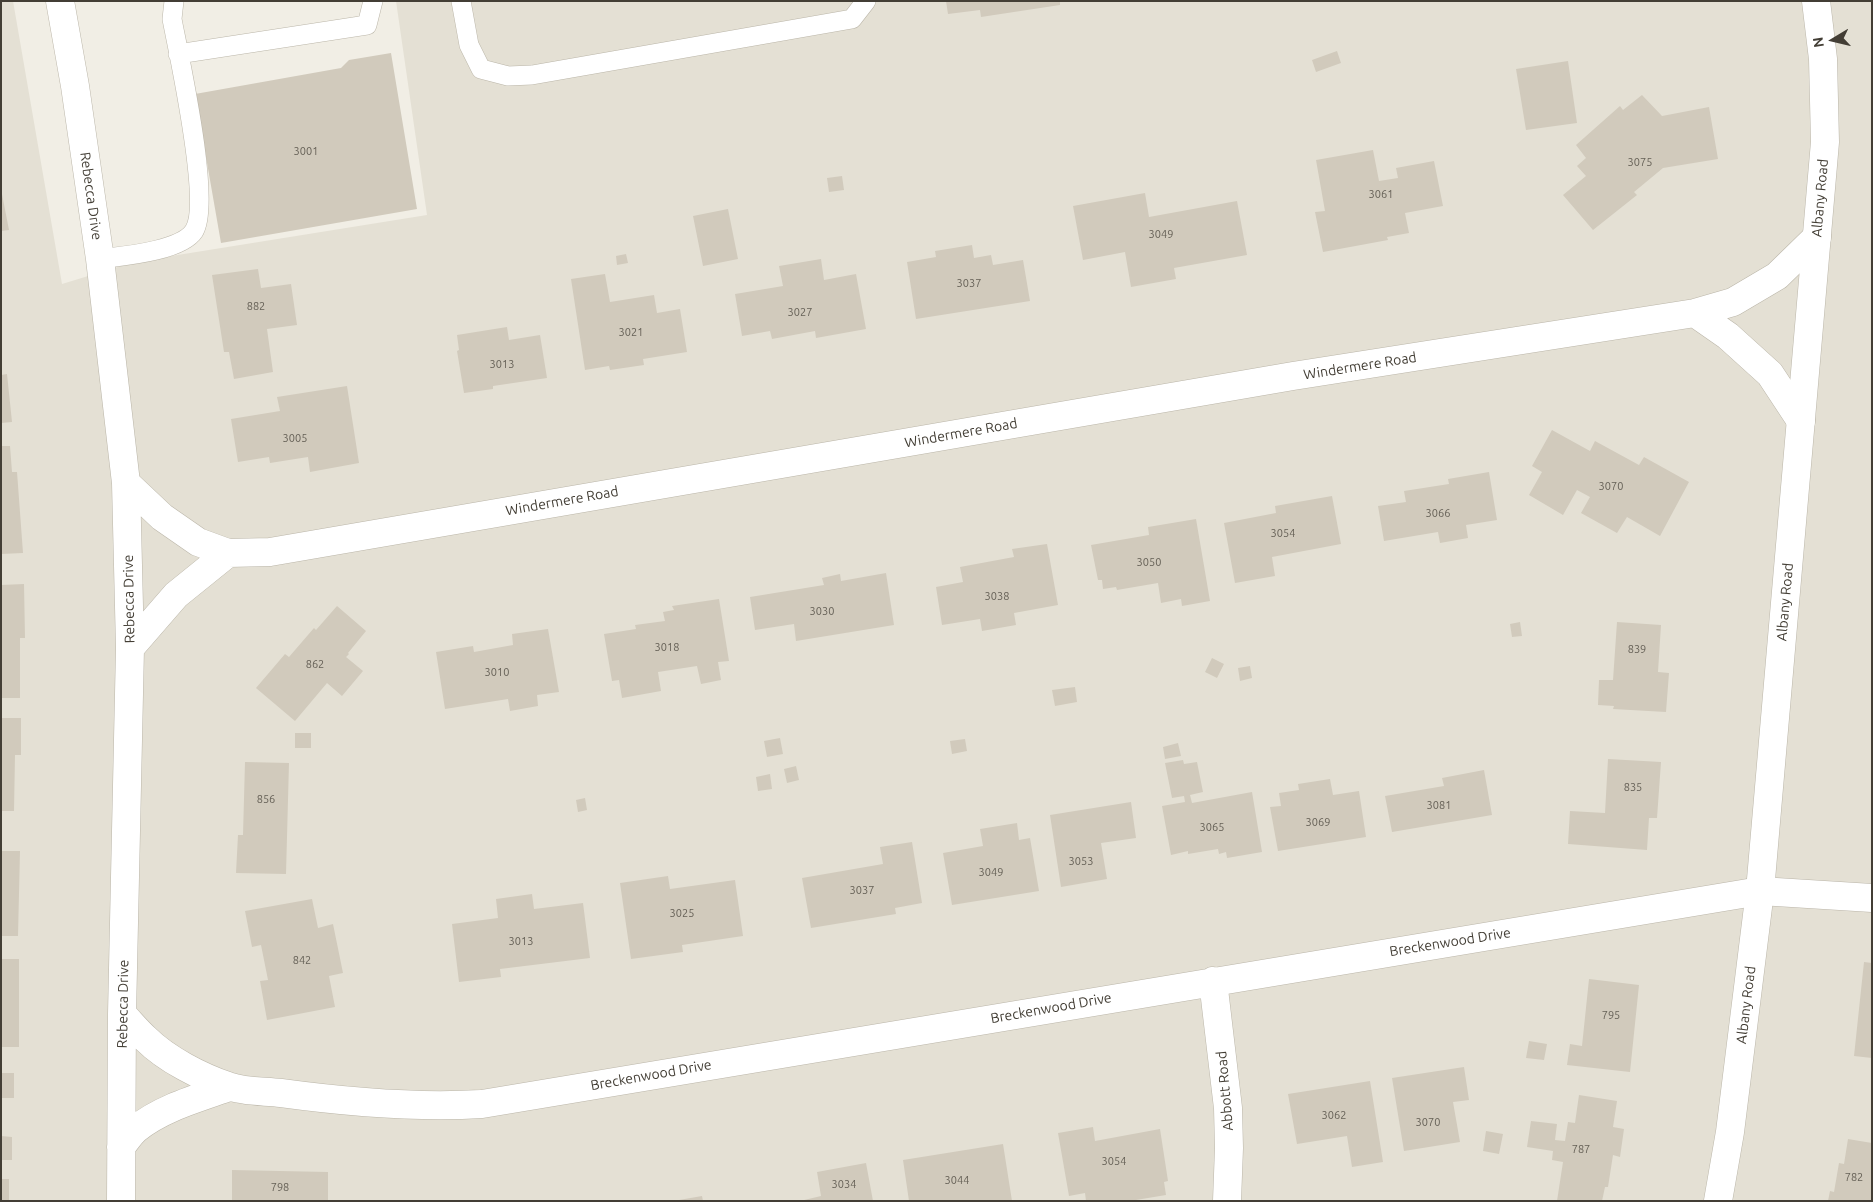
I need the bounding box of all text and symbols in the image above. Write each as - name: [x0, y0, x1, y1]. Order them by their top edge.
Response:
- north arrow: [1808, 15, 1858, 65]
- text: N: [1809, 36, 1827, 49]
- house number: 3001: [294, 144, 318, 158]
- street label: Rebecca Drive: [77, 151, 105, 241]
- house number: 3075: [1628, 155, 1652, 169]
- street label: Albany Road: [1808, 158, 1832, 238]
- house number: 3061: [1369, 187, 1393, 201]
- house number: 3049: [1149, 227, 1173, 241]
- house number: 3037: [957, 276, 981, 290]
- house number: 882: [247, 299, 265, 313]
- house number: 3027: [788, 305, 812, 319]
- house number: 3021: [619, 325, 643, 339]
- street label: Windermere Road: [1302, 349, 1418, 383]
- house number: 3013: [490, 357, 514, 371]
- street label: Windermere Road: [903, 415, 1019, 451]
- house number: 3005: [283, 431, 307, 445]
- house number: 3070: [1599, 479, 1623, 493]
- street label: Windermere Road: [504, 483, 620, 519]
- house number: 3066: [1426, 506, 1450, 520]
- house number: 3054: [1271, 526, 1295, 540]
- street label: Rebecca Drive: [120, 554, 138, 644]
- house number: 3050: [1137, 555, 1161, 569]
- street label: Albany Road: [1773, 562, 1797, 642]
- house number: 3038: [985, 589, 1009, 603]
- house number: 3030: [810, 604, 834, 618]
- house number: 3018: [655, 640, 679, 654]
- house number: 839: [1628, 642, 1646, 656]
- house number: 862: [306, 657, 324, 671]
- house number: 3010: [485, 665, 509, 679]
- house number: 835: [1624, 780, 1642, 794]
- house number: 856: [257, 792, 275, 806]
- house number: 3081: [1427, 798, 1451, 812]
- house number: 3069: [1306, 815, 1330, 829]
- house number: 3065: [1200, 820, 1224, 834]
- house number: 3053: [1069, 854, 1093, 868]
- house number: 3049: [979, 865, 1003, 879]
- house number: 3037: [850, 883, 874, 897]
- house number: 3025: [670, 906, 694, 920]
- street label: Breckenwood Drive: [1388, 924, 1512, 960]
- house number: 3013: [509, 934, 533, 948]
- house number: 842: [293, 953, 311, 967]
- street label: Rebecca Drive: [114, 959, 132, 1049]
- street label: Albany Road: [1733, 965, 1759, 1045]
- street label: Breckenwood Drive: [989, 989, 1113, 1027]
- house number: 795: [1602, 1008, 1620, 1022]
- street label: Abbott Road: [1213, 1050, 1237, 1132]
- street label: Breckenwood Drive: [589, 1056, 713, 1094]
- house number: 3062: [1322, 1108, 1346, 1122]
- house number: 3070: [1416, 1115, 1440, 1129]
- house number: 787: [1572, 1142, 1590, 1156]
- house number: 3054: [1102, 1154, 1126, 1168]
- house number: 782: [1845, 1170, 1863, 1184]
- house number: 3044: [945, 1173, 969, 1187]
- house number: 3034: [832, 1177, 856, 1191]
- house number: 798: [271, 1180, 289, 1194]

